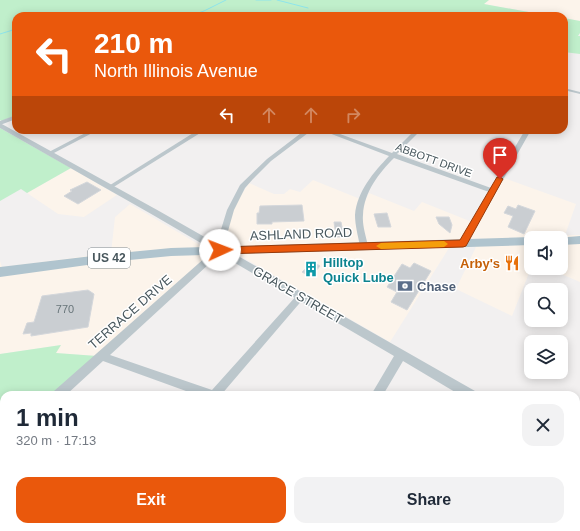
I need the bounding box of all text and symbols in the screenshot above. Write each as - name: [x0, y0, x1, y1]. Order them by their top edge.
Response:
- icon: left: [28, 28, 80, 80]
- text: 210 m: [94, 28, 173, 59]
- text: North Illinois Avenue: [94, 61, 258, 81]
- icon: left: [216, 104, 238, 126]
- icon: ahead: [258, 104, 280, 126]
- icon: ahead: [300, 104, 322, 126]
- icon: right: [342, 104, 364, 126]
- pin: [483, 138, 517, 179]
- street label: ABBOTT DRIVE: [394, 141, 474, 179]
- icon: arrive: [489, 144, 511, 166]
- street label: ASHLAND ROAD: [249, 225, 353, 243]
- position arrow: [199, 229, 241, 271]
- map controls: [524, 231, 568, 379]
- button: sound: [524, 231, 568, 275]
- road number: US 42: [88, 248, 130, 268]
- restaurant icon: Arby's: [503, 254, 521, 272]
- place label: Hilltop Quick Lube: [323, 255, 394, 285]
- place label: Arby's: [460, 256, 500, 271]
- building icon: Hilltop Quick Lube: [302, 260, 320, 278]
- street label: GRACE STREET: [250, 263, 346, 327]
- street label: TERRACE DRIVE: [85, 272, 175, 352]
- bank icon: Chase: [396, 277, 414, 295]
- place label: Chase: [417, 279, 456, 294]
- button: search: [524, 283, 568, 327]
- house number: 770: [56, 303, 74, 315]
- button: layers: [524, 335, 568, 379]
- text: 1 min: [16, 404, 79, 431]
- button: close: [522, 404, 564, 446]
- text: 320 m · 17:13: [16, 433, 96, 448]
- button: Exit: [16, 477, 286, 523]
- button: Share: [294, 477, 564, 523]

